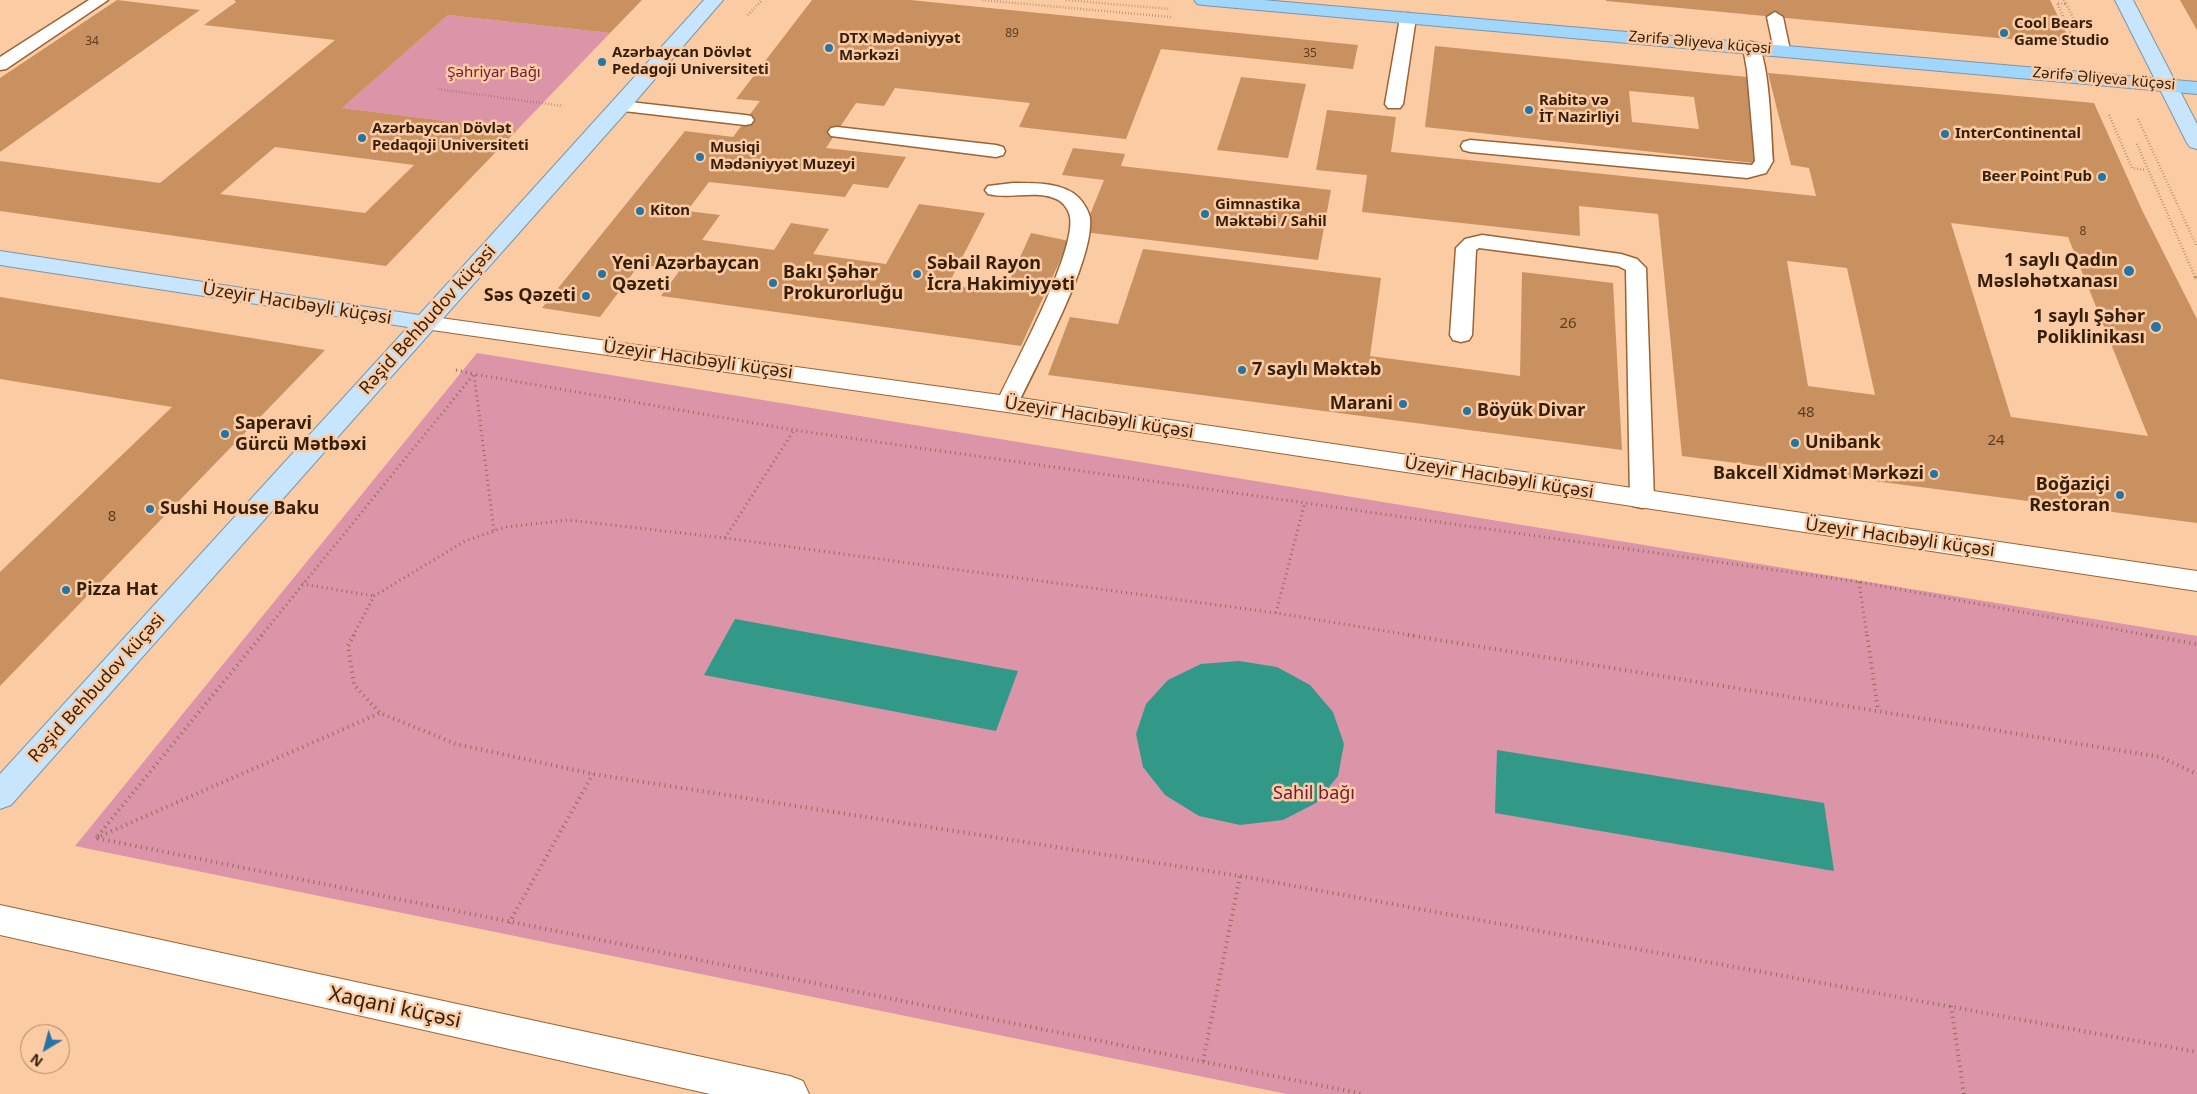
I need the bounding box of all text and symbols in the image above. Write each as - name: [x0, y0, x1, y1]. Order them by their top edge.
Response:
- place label: Cool Bears Game Studio: [2014, 15, 2109, 50]
- house number: 89: [1005, 27, 1019, 41]
- marker: Cool Bears Game Studio: [1998, 27, 2010, 39]
- street label: Zərifə Əliyeva küçəsi: [1628, 28, 1772, 58]
- place label: DTX Mədəniyyət Mərkəzi: [839, 30, 960, 65]
- house number: 34: [85, 35, 99, 49]
- marker: DTX Mədəniyyət Mərkəzi: [823, 42, 835, 54]
- place label: Azərbaycan Dövlət Pedagoji Universiteti: [612, 44, 769, 79]
- house number: 35: [1303, 47, 1317, 61]
- marker: Azərbaycan Dövlət Pedagoji Universiteti: [596, 56, 608, 68]
- park label: Şəhriyar Bağı: [447, 64, 541, 82]
- street label: Zərifə Əliyeva küçəsi: [2032, 64, 2176, 94]
- place label: Rabitə və İT Nazirliyi: [1539, 92, 1619, 127]
- marker: Rabitə və İT Nazirliyi: [1523, 104, 1535, 116]
- place label: Azərbaycan Dövlət Pedaqoji Universiteti: [372, 120, 529, 155]
- place label: InterContinental: [1955, 125, 2081, 143]
- marker: InterContinental: [1939, 128, 1951, 140]
- marker: Azərbaycan Dövlət Pedaqoji Universiteti: [356, 132, 368, 144]
- place label: Musiqi Mədəniyyət Muzeyi: [710, 139, 855, 174]
- marker: Musiqi Mədəniyyət Muzeyi: [694, 151, 706, 163]
- place label: Beer Point Pub: [1982, 168, 2092, 186]
- marker: Beer Point Pub: [2096, 171, 2108, 183]
- place label: Gimnastika Məktəbi / Sahil: [1215, 196, 1327, 231]
- place label: Kiton: [650, 202, 690, 220]
- marker: Kiton: [634, 205, 646, 217]
- marker: Gimnastika Məktəbi / Sahil: [1199, 208, 1211, 220]
- house number: 8: [2080, 225, 2086, 239]
- street label: Rəşid Behbudov küçəsi: [355, 241, 501, 399]
- place label: 1 saylı Qadın Məsləhətxanası: [1977, 250, 2118, 292]
- place label: Yeni Azərbaycan Qəzeti: [612, 253, 759, 296]
- place label: Səbail Rayon İcra Hakimiyyəti: [927, 253, 1075, 296]
- place label: Bakı Şəhər Prokurorluğu: [783, 262, 903, 304]
- marker: 1 saylı Qadın Məsləhətxanası: [2122, 264, 2136, 278]
- marker: Yeni Azərbaycan Qəzeti: [596, 268, 608, 280]
- marker: Səbail Rayon İcra Hakimiyyəti: [911, 268, 923, 280]
- marker: Bakı Şəhər Prokurorluğu: [767, 277, 779, 289]
- street label: Üzeyir Hacıbəyli küçəsi: [201, 278, 393, 330]
- place label: Səs Qəzeti: [484, 285, 576, 307]
- marker: Səs Qəzeti: [580, 290, 592, 302]
- place label: 1 saylı Şəhər Poliklinikası: [2033, 306, 2145, 348]
- house number: 26: [1559, 315, 1577, 333]
- marker: 1 saylı Şəhər Poliklinikası: [2149, 320, 2163, 334]
- street label: Üzeyir Hacıbəyli küçəsi: [602, 336, 794, 384]
- place label: 7 saylı Məktəb: [1252, 359, 1381, 381]
- marker: 7 saylı Məktəb: [1236, 364, 1248, 376]
- street label: Üzeyir Hacıbəyli küçəsi: [1003, 392, 1195, 444]
- place label: Marani: [1330, 393, 1393, 415]
- marker: Marani: [1397, 398, 1409, 410]
- place label: Böyük Divar: [1477, 400, 1585, 422]
- house number: 48: [1797, 404, 1815, 422]
- marker: Böyük Divar: [1461, 405, 1473, 417]
- place label: Saperavi Gürcü Mətbəxi: [235, 413, 367, 456]
- marker: Saperavi Gürcü Mətbəxi: [219, 428, 231, 440]
- place label: Unibank: [1805, 432, 1881, 454]
- house number: 24: [1987, 432, 2005, 450]
- marker: Unibank: [1789, 437, 1801, 449]
- street label: Üzeyir Hacıbəyli küçəsi: [1403, 452, 1595, 504]
- place label: Bakcell Xidmət Mərkəzi: [1713, 463, 1924, 485]
- marker: Bakcell Xidmət Mərkəzi: [1928, 468, 1940, 480]
- place label: Boğaziçi Restoran: [2029, 474, 2110, 516]
- marker: Boğaziçi Restoran: [2114, 489, 2126, 501]
- place label: Sushi House Baku: [160, 498, 319, 520]
- marker: Sushi House Baku: [144, 503, 156, 515]
- house number: 8: [108, 508, 116, 526]
- street label: Üzeyir Hacıbəyli küçəsi: [1804, 514, 1996, 562]
- place label: Pizza Hat: [76, 579, 158, 601]
- marker: Pizza Hat: [60, 584, 72, 596]
- street label: Rəşid Behbudov küçəsi: [24, 609, 170, 767]
- park label: Sahil bağı: [1273, 783, 1355, 805]
- street label: Xaqani küçəsi: [327, 982, 463, 1034]
- north arrow: [20, 1024, 70, 1074]
- text: N: [26, 1050, 47, 1072]

